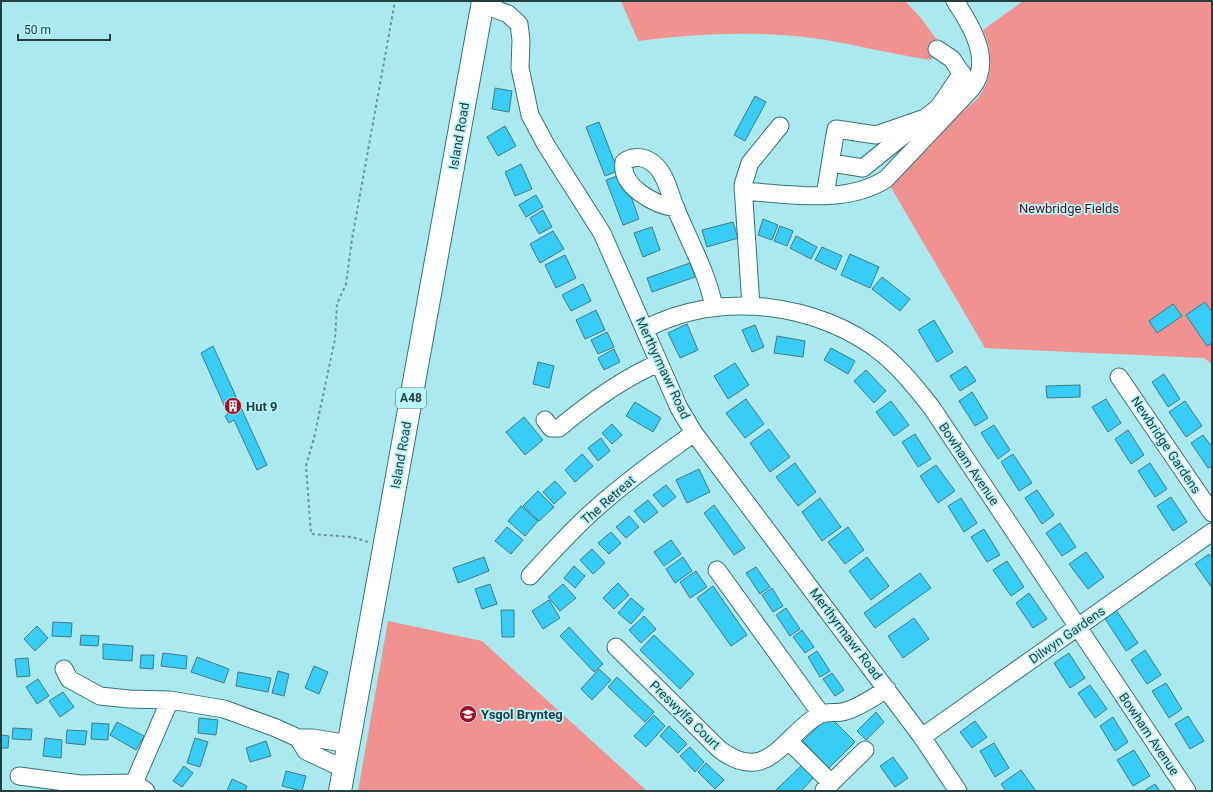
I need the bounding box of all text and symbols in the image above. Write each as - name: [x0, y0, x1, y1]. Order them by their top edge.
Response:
- scale bar: [18, 16, 110, 42]
- text: 50 m: [24, 23, 51, 37]
- street label: Island Road: [446, 101, 472, 171]
- park label: Newbridge Fields: [1019, 201, 1119, 216]
- street label: Merthyrmawr Road: [633, 315, 693, 421]
- road number: A48: [396, 388, 426, 408]
- street label: Newbridge Gardens: [1128, 394, 1204, 497]
- building icon: Hut 9: [223, 396, 243, 416]
- place label: Hut 9: [246, 399, 278, 414]
- street label: Island Road: [388, 420, 414, 490]
- street label: Bowham Avenue: [936, 420, 1002, 508]
- street label: The Retreat: [578, 472, 638, 528]
- street label: Merthyrmawr Road: [807, 585, 885, 683]
- street label: Dilwyn Gardens: [1026, 603, 1108, 667]
- street label: Preswylfa Court: [647, 678, 723, 752]
- street label: Bowham Avenue: [1116, 690, 1182, 778]
- school or university icon: Ysgol Brynteg: [458, 704, 478, 724]
- place label: Ysgol Brynteg: [481, 707, 563, 722]

